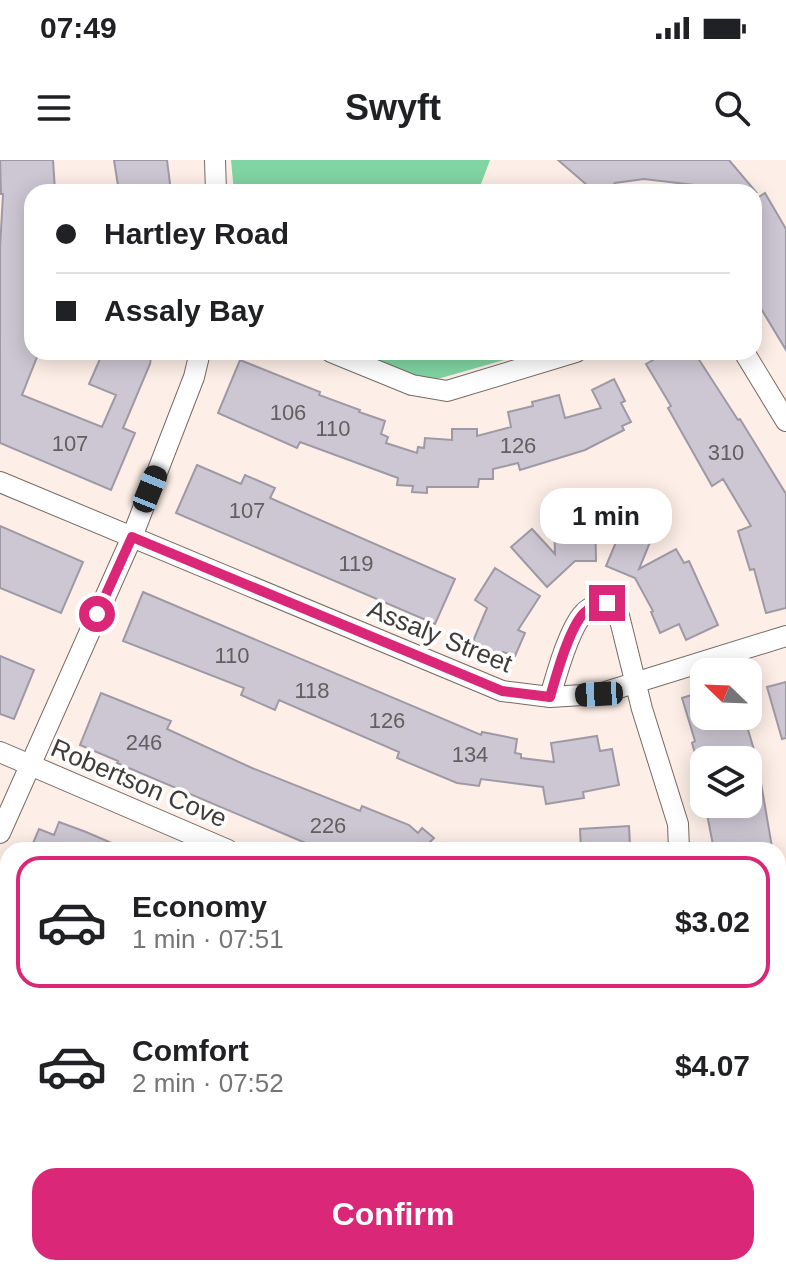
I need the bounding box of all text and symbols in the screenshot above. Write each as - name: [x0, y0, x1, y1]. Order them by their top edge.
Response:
- text: 07:49: [40, 11, 117, 44]
- icon: menu: [32, 86, 76, 130]
- icon: search: [710, 86, 754, 130]
- text: Swyft: [345, 87, 441, 128]
- text: Hartley Road: [104, 217, 289, 250]
- text: Assaly Bay: [104, 294, 264, 327]
- house number: 106: [270, 400, 306, 425]
- house number: 110: [315, 416, 351, 441]
- house number: 107: [52, 431, 88, 456]
- house number: 126: [500, 433, 536, 458]
- house number: 310: [708, 440, 744, 465]
- car: [130, 462, 170, 516]
- callout: 1 min: [541, 487, 673, 543]
- house number: 107: [229, 498, 265, 523]
- text: 1 min: [572, 501, 640, 531]
- house number: 119: [338, 551, 374, 576]
- route end: [589, 585, 625, 621]
- street label: Assaly Street: [363, 593, 517, 679]
- route start: [79, 596, 115, 632]
- house number: 110: [214, 643, 250, 668]
- north arrow: [690, 658, 762, 730]
- map controls: [690, 658, 762, 818]
- house number: 118: [294, 678, 330, 703]
- car: [574, 681, 624, 707]
- house number: 126: [369, 708, 405, 733]
- house number: 246: [126, 730, 162, 755]
- street label: Robertson Cove: [47, 732, 231, 834]
- house number: 134: [452, 742, 488, 767]
- button: layers: [690, 746, 762, 818]
- house number: 226: [310, 813, 346, 838]
- icon: car: [36, 886, 108, 958]
- text: Economy: [132, 890, 267, 923]
- text: $3.02: [675, 905, 750, 938]
- text: 1 min · 07:51: [132, 924, 284, 954]
- icon: car: [36, 1030, 108, 1102]
- text: Comfort: [132, 1034, 249, 1067]
- text: $4.07: [675, 1049, 750, 1082]
- text: 2 min · 07:52: [132, 1068, 284, 1098]
- button: Confirm: [32, 1168, 754, 1260]

